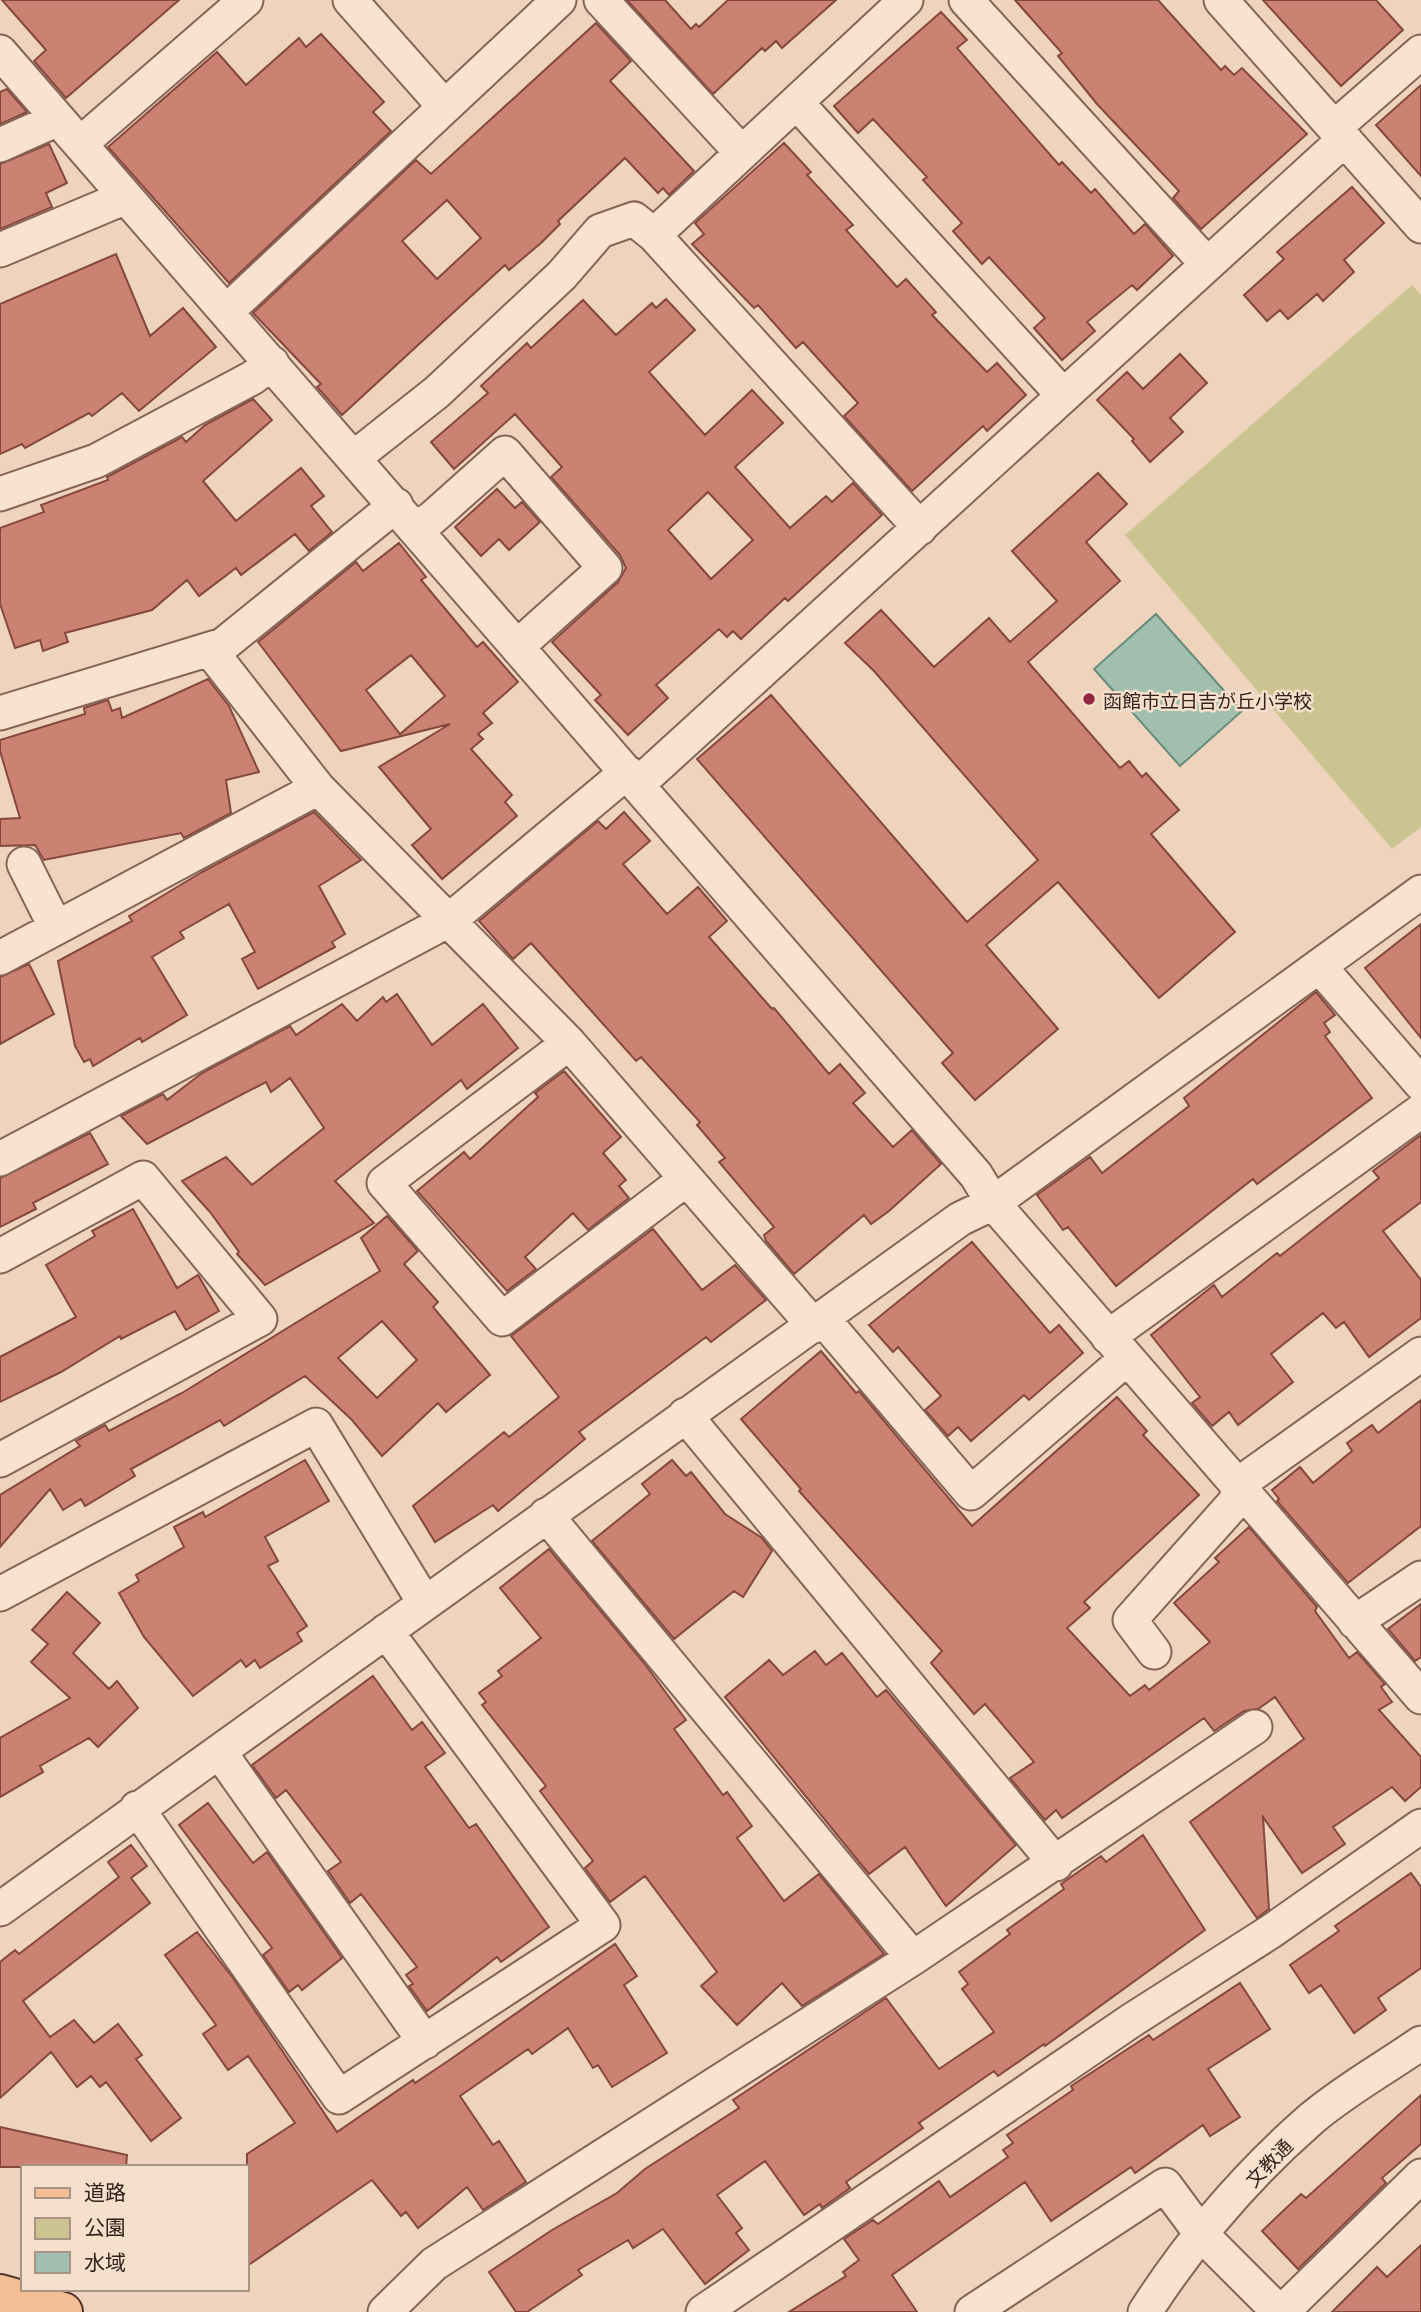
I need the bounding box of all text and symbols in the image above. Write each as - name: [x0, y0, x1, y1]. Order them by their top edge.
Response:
- place label: 函館市立日吉が丘小学校: [1103, 686, 1312, 713]
- marker: 函館市立日吉が丘小学校: [1081, 691, 1097, 707]
- street label: 文教通: [1238, 2132, 1298, 2192]
- legend: [21, 2165, 248, 2291]
- text: 道路: [84, 2176, 126, 2206]
- text: 公園: [84, 2211, 126, 2241]
- text: 水域: [84, 2246, 126, 2276]

